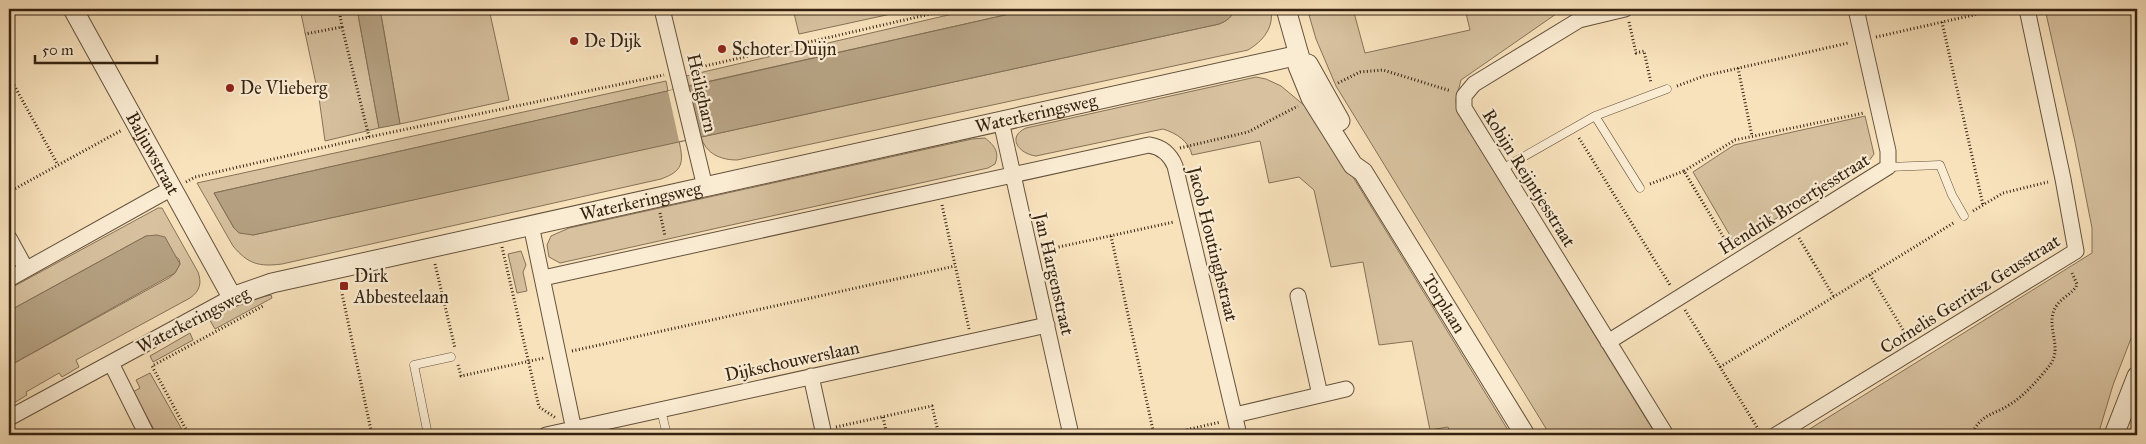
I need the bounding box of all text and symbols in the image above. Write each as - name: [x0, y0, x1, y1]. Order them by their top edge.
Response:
- place label: De Dijk: [584, 30, 642, 52]
- scale bar: [35, 32, 158, 64]
- marker: De Dijk: [568, 35, 580, 47]
- place label: Schoter Duijn: [732, 38, 837, 60]
- text: 50 m: [42, 41, 74, 59]
- marker: Schoter Duijn: [716, 43, 728, 55]
- street label: Heiligharn: [681, 51, 722, 135]
- place label: De Vlieberg: [240, 77, 328, 100]
- marker: De Vlieberg: [224, 82, 236, 94]
- street label: Waterkeringsweg: [973, 89, 1100, 138]
- street label: Robijn Reijntjesstraat: [1478, 105, 1581, 252]
- street label: Baljuwstraat: [121, 108, 185, 199]
- street label: Hendrik Broertjesstraat: [1715, 148, 1874, 259]
- street label: Jacob Houtinghstraat: [1182, 162, 1243, 325]
- street label: Waterkeringsweg: [578, 177, 704, 225]
- street label: Jan Hargenstraat: [1028, 209, 1079, 338]
- street label: Cornelis Gerritsz Geusstraat: [1876, 229, 2065, 358]
- place label: Dirk Abbesteelaan: [353, 265, 449, 308]
- street label: Torplaan: [1417, 270, 1471, 337]
- marker: Dirk Abbesteelaan: [338, 280, 350, 292]
- street label: Waterkeringsweg: [133, 282, 254, 359]
- street label: Dijkschouwerslaan: [723, 336, 861, 386]

